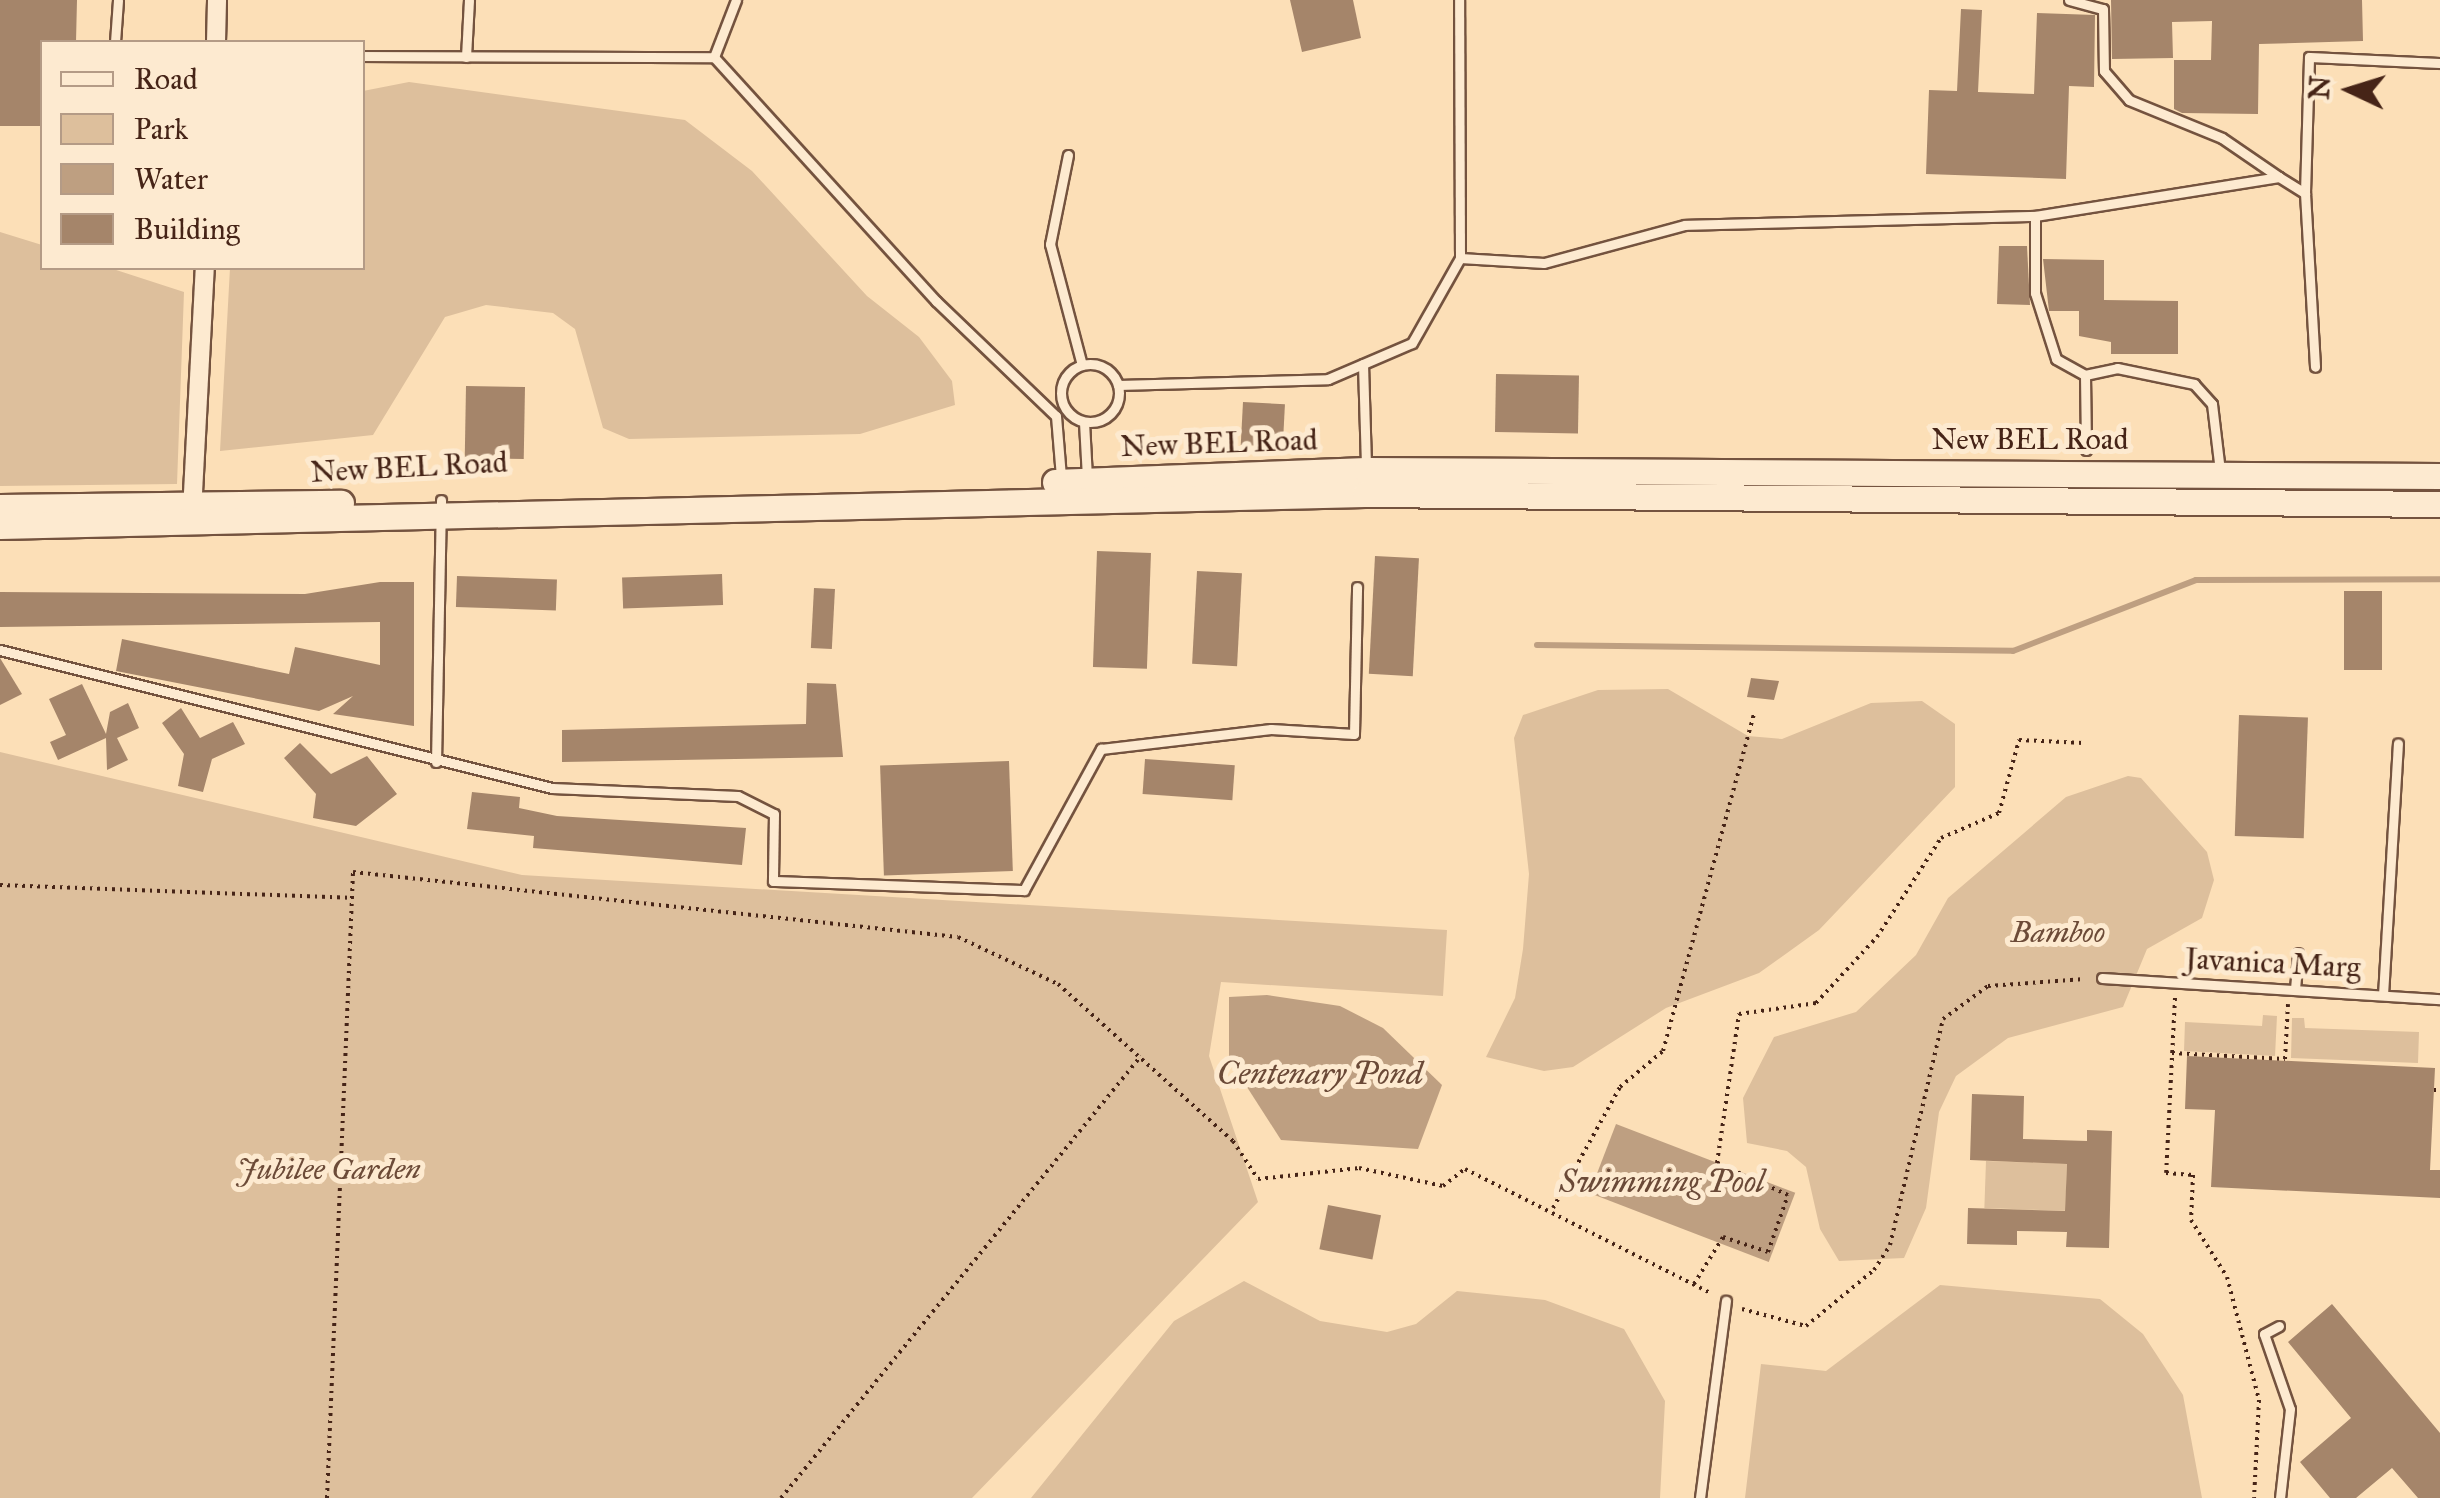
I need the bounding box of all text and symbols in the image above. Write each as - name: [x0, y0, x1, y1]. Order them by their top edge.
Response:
- legend: [40, 40, 365, 270]
- north arrow: [2300, 40, 2400, 140]
- text: Road: [134, 61, 198, 97]
- text: N: [2301, 75, 2338, 101]
- text: Park: [134, 111, 188, 147]
- text: Water: [134, 161, 208, 197]
- text: Building: [134, 211, 240, 247]
- street label: New BEL Road: [1931, 421, 2129, 457]
- street label: New BEL Road: [1120, 422, 1318, 464]
- street label: New BEL Road: [310, 444, 508, 490]
- park label: Bamboo: [2011, 914, 2105, 950]
- street label: Javanica Marg: [2184, 940, 2362, 986]
- water label: Centenary Pond: [1217, 1055, 1423, 1093]
- park label: Jubilee Garden: [237, 1151, 421, 1187]
- water label: Swimming Pool: [1559, 1163, 1765, 1201]

